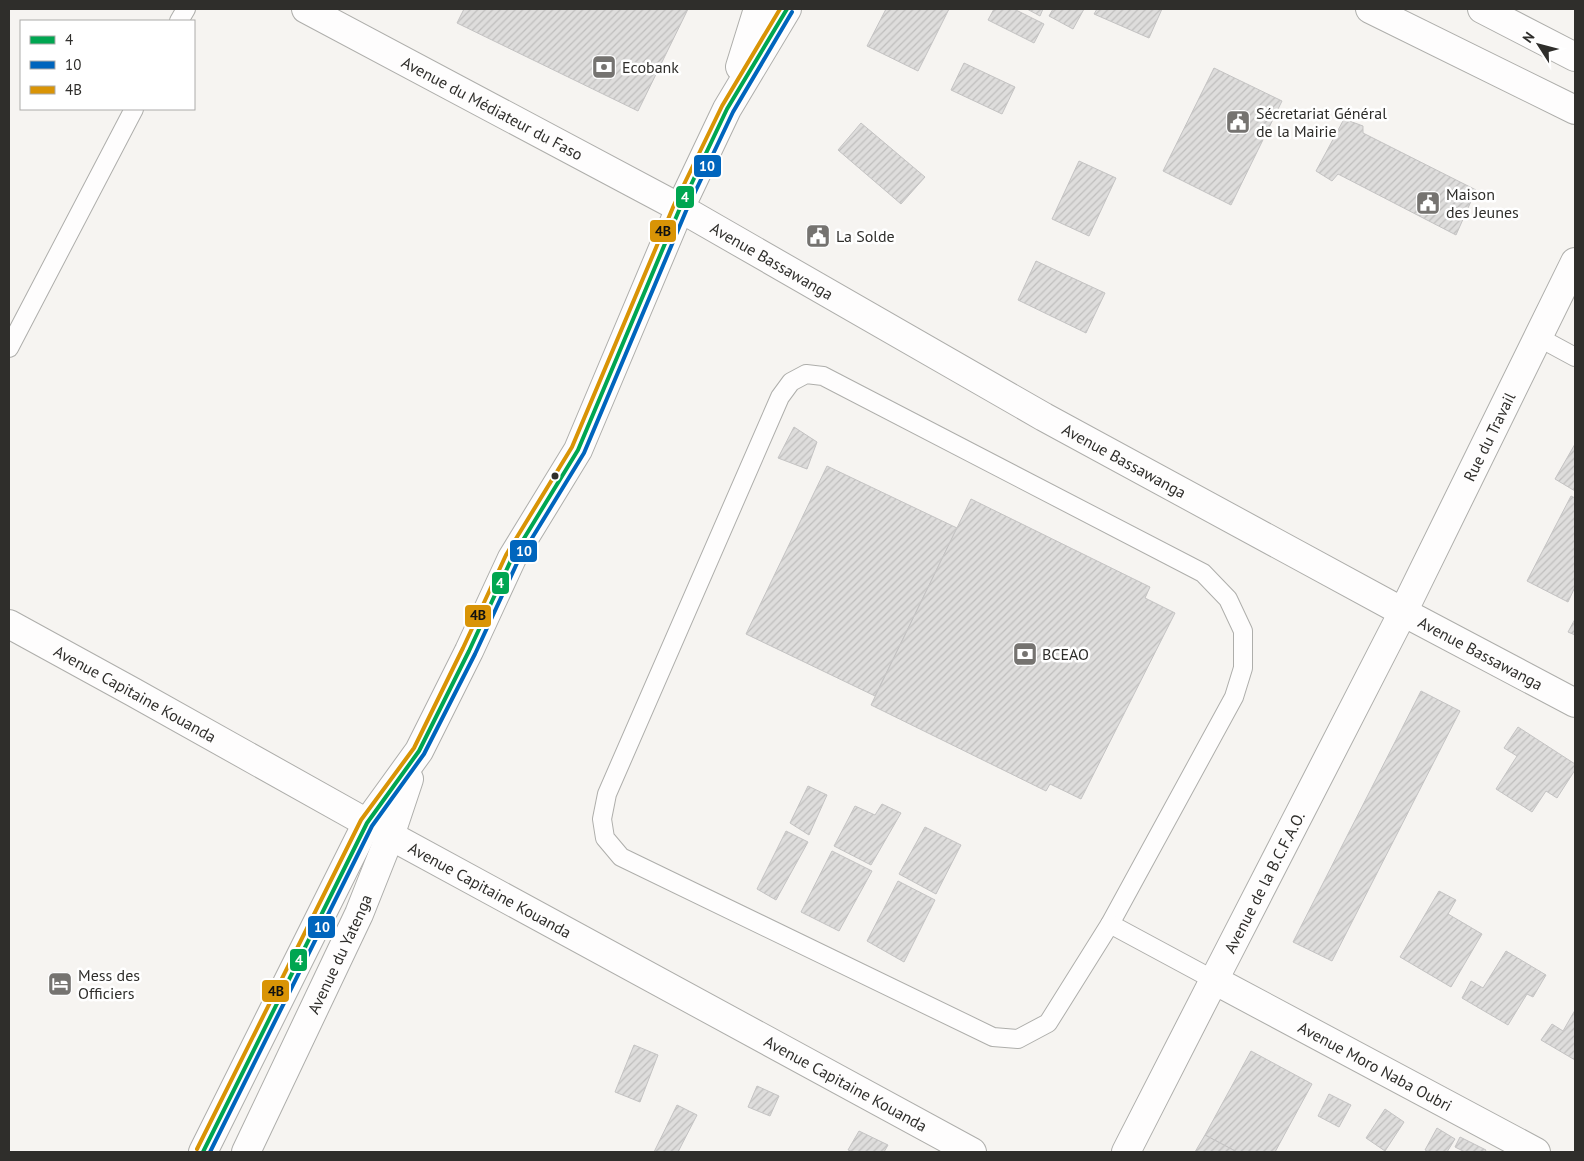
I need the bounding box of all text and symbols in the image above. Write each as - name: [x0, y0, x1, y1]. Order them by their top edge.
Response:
- legend: [20, 20, 195, 110]
- north arrow: [1514, 20, 1564, 70]
- text: N: [1518, 28, 1538, 46]
- text: 4: [65, 30, 73, 49]
- street label: Avenue du Médiateur du Faso: [398, 52, 586, 164]
- bank icon: Ecobank: [591, 54, 617, 80]
- text: 10: [65, 55, 81, 74]
- place label: Ecobank: [622, 57, 679, 77]
- text: 4B: [65, 80, 82, 99]
- place label: Sécretariat Général de la Mairie: [1256, 103, 1387, 141]
- public building icon: Sécretariat Général de la Mairie: [1225, 109, 1251, 135]
- line badge: 10: [693, 154, 722, 178]
- text: 10: [699, 157, 715, 175]
- place label: Maison des Jeunes: [1446, 184, 1519, 222]
- line badge: 4: [675, 185, 695, 209]
- text: 4: [681, 188, 689, 206]
- public building icon: Maison des Jeunes: [1415, 190, 1441, 216]
- street label: Avenue Bassawanga: [707, 218, 837, 304]
- line badge: 4B: [649, 219, 677, 243]
- text: 4B: [655, 222, 671, 240]
- public building icon: La Solde: [805, 223, 831, 249]
- place label: La Solde: [836, 226, 895, 246]
- street label: Rue du Travail: [1459, 389, 1520, 485]
- street label: Avenue Bassawanga: [1059, 419, 1190, 502]
- unlabelled marker: [550, 471, 560, 481]
- line badge: 10: [509, 539, 538, 563]
- text: 10: [516, 542, 532, 560]
- line badge: 4: [491, 571, 510, 595]
- text: 4: [496, 574, 504, 592]
- line badge: 4B: [464, 604, 492, 628]
- text: 4B: [470, 606, 486, 624]
- street label: Avenue Bassawanga: [1415, 612, 1546, 694]
- street label: Avenue Capitaine Kouanda: [50, 641, 220, 747]
- bank icon: BCEAO: [1012, 641, 1038, 667]
- place label: BCEAO: [1042, 644, 1089, 664]
- street label: Avenue de la B.C.F.A.O.: [1220, 808, 1309, 956]
- street label: Avenue Capitaine Kouanda: [405, 838, 575, 942]
- street label: Avenue du Yatenga: [303, 891, 376, 1017]
- line badge: 10: [307, 915, 336, 939]
- text: 10: [314, 918, 330, 936]
- line badge: 4: [289, 948, 308, 972]
- text: 4: [295, 951, 303, 969]
- place label: Mess des Officiers: [78, 965, 140, 1003]
- hotel icon: Mess des Officiers: [47, 971, 73, 997]
- line badge: 4B: [261, 979, 290, 1003]
- text: 4B: [268, 982, 284, 1000]
- street label: Avenue Moro Naba Oubri: [1295, 1017, 1456, 1115]
- street label: Avenue Capitaine Kouanda: [761, 1031, 931, 1136]

